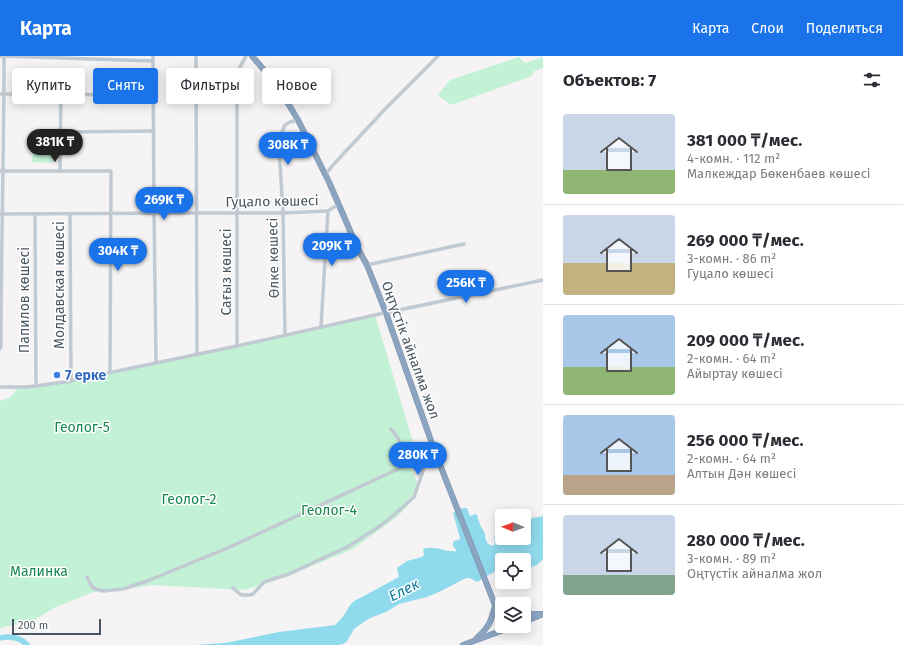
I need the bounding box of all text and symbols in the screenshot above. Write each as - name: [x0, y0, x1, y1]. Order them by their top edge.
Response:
- text: Карта: [20, 17, 72, 40]
- text: Карта: [692, 20, 729, 37]
- text: Слои: [751, 20, 784, 37]
- text: Поделиться: [806, 20, 883, 37]
- chip: Купить: [12, 68, 85, 104]
- chip: Снять: [93, 68, 158, 104]
- chip: Фильтры: [166, 68, 254, 104]
- chip: Новое: [262, 68, 331, 104]
- icon: filters: [861, 69, 883, 91]
- text: Объектов: 7: [563, 70, 656, 91]
- pin: 381K ₸: [22, 129, 88, 163]
- icon: home: [595, 130, 643, 178]
- text: 381 000 ₸/мес.: [687, 130, 802, 151]
- pin: 308K ₸: [255, 132, 321, 166]
- text: 381K ₸: [36, 134, 74, 149]
- text: 308K ₸: [268, 137, 308, 152]
- text: 4-комн. · 112 m²: [687, 151, 780, 166]
- text: Малкеждар Бөкенбаев көшесі: [687, 166, 871, 181]
- pin: 269K ₸: [131, 187, 197, 221]
- text: 269K ₸: [144, 192, 184, 207]
- street label: Гуцало көшесі: [225, 192, 319, 211]
- street label: Өлке көшесі: [264, 217, 283, 299]
- street label: Молдавская көшесі: [51, 221, 68, 349]
- street label: Сағыз көшесі: [218, 228, 235, 316]
- text: 269 000 ₸/мес.: [687, 230, 804, 251]
- icon: home: [595, 231, 643, 279]
- pin: 209K ₸: [299, 233, 365, 267]
- pin: 304K ₸: [85, 238, 151, 272]
- text: 209K ₸: [312, 238, 352, 253]
- text: 304K ₸: [98, 243, 138, 258]
- street label: Папилов көшесі: [16, 247, 33, 353]
- text: 3-комн. · 86 m²: [687, 251, 776, 266]
- text: Гуцало көшесі: [687, 266, 774, 281]
- pin: 256K ₸: [433, 270, 499, 304]
- text: 256K ₸: [446, 275, 486, 290]
- street label: Оңтүстік айналма жол: [378, 279, 443, 422]
- text: 209 000 ₸/мес.: [687, 330, 804, 351]
- icon: home: [595, 331, 643, 379]
- text: 2-комн. · 64 m²: [687, 351, 776, 366]
- text: Айыртау көшесі: [687, 366, 783, 381]
- place label: 7 ерке: [65, 367, 106, 384]
- marker: 7 ерке: [52, 370, 62, 380]
- park label: Геолог-5: [54, 419, 110, 436]
- text: 256 000 ₸/мес.: [687, 430, 804, 451]
- icon: home: [595, 431, 643, 479]
- pin: 280K ₸: [385, 442, 451, 476]
- text: 280K ₸: [398, 447, 438, 462]
- text: 2-комн. · 64 m²: [687, 451, 776, 466]
- text: Алтын Дән көшесі: [687, 466, 796, 481]
- park label: Геолог-2: [162, 491, 216, 508]
- park label: Геолог-4: [301, 502, 358, 519]
- north arrow: [495, 509, 531, 545]
- map controls: [495, 509, 531, 633]
- text: 280 000 ₸/мес.: [687, 530, 805, 551]
- icon: home: [595, 531, 643, 579]
- text: 3-комн. · 89 m²: [687, 551, 776, 566]
- button: locate: [495, 553, 531, 589]
- park label: Малинка: [10, 563, 68, 580]
- text: Оңтүстік айналма жол: [687, 566, 822, 581]
- water label: Елек: [386, 575, 422, 605]
- button: layers: [495, 597, 531, 633]
- scale bar: [12, 617, 101, 636]
- text: 200 m: [18, 619, 48, 632]

